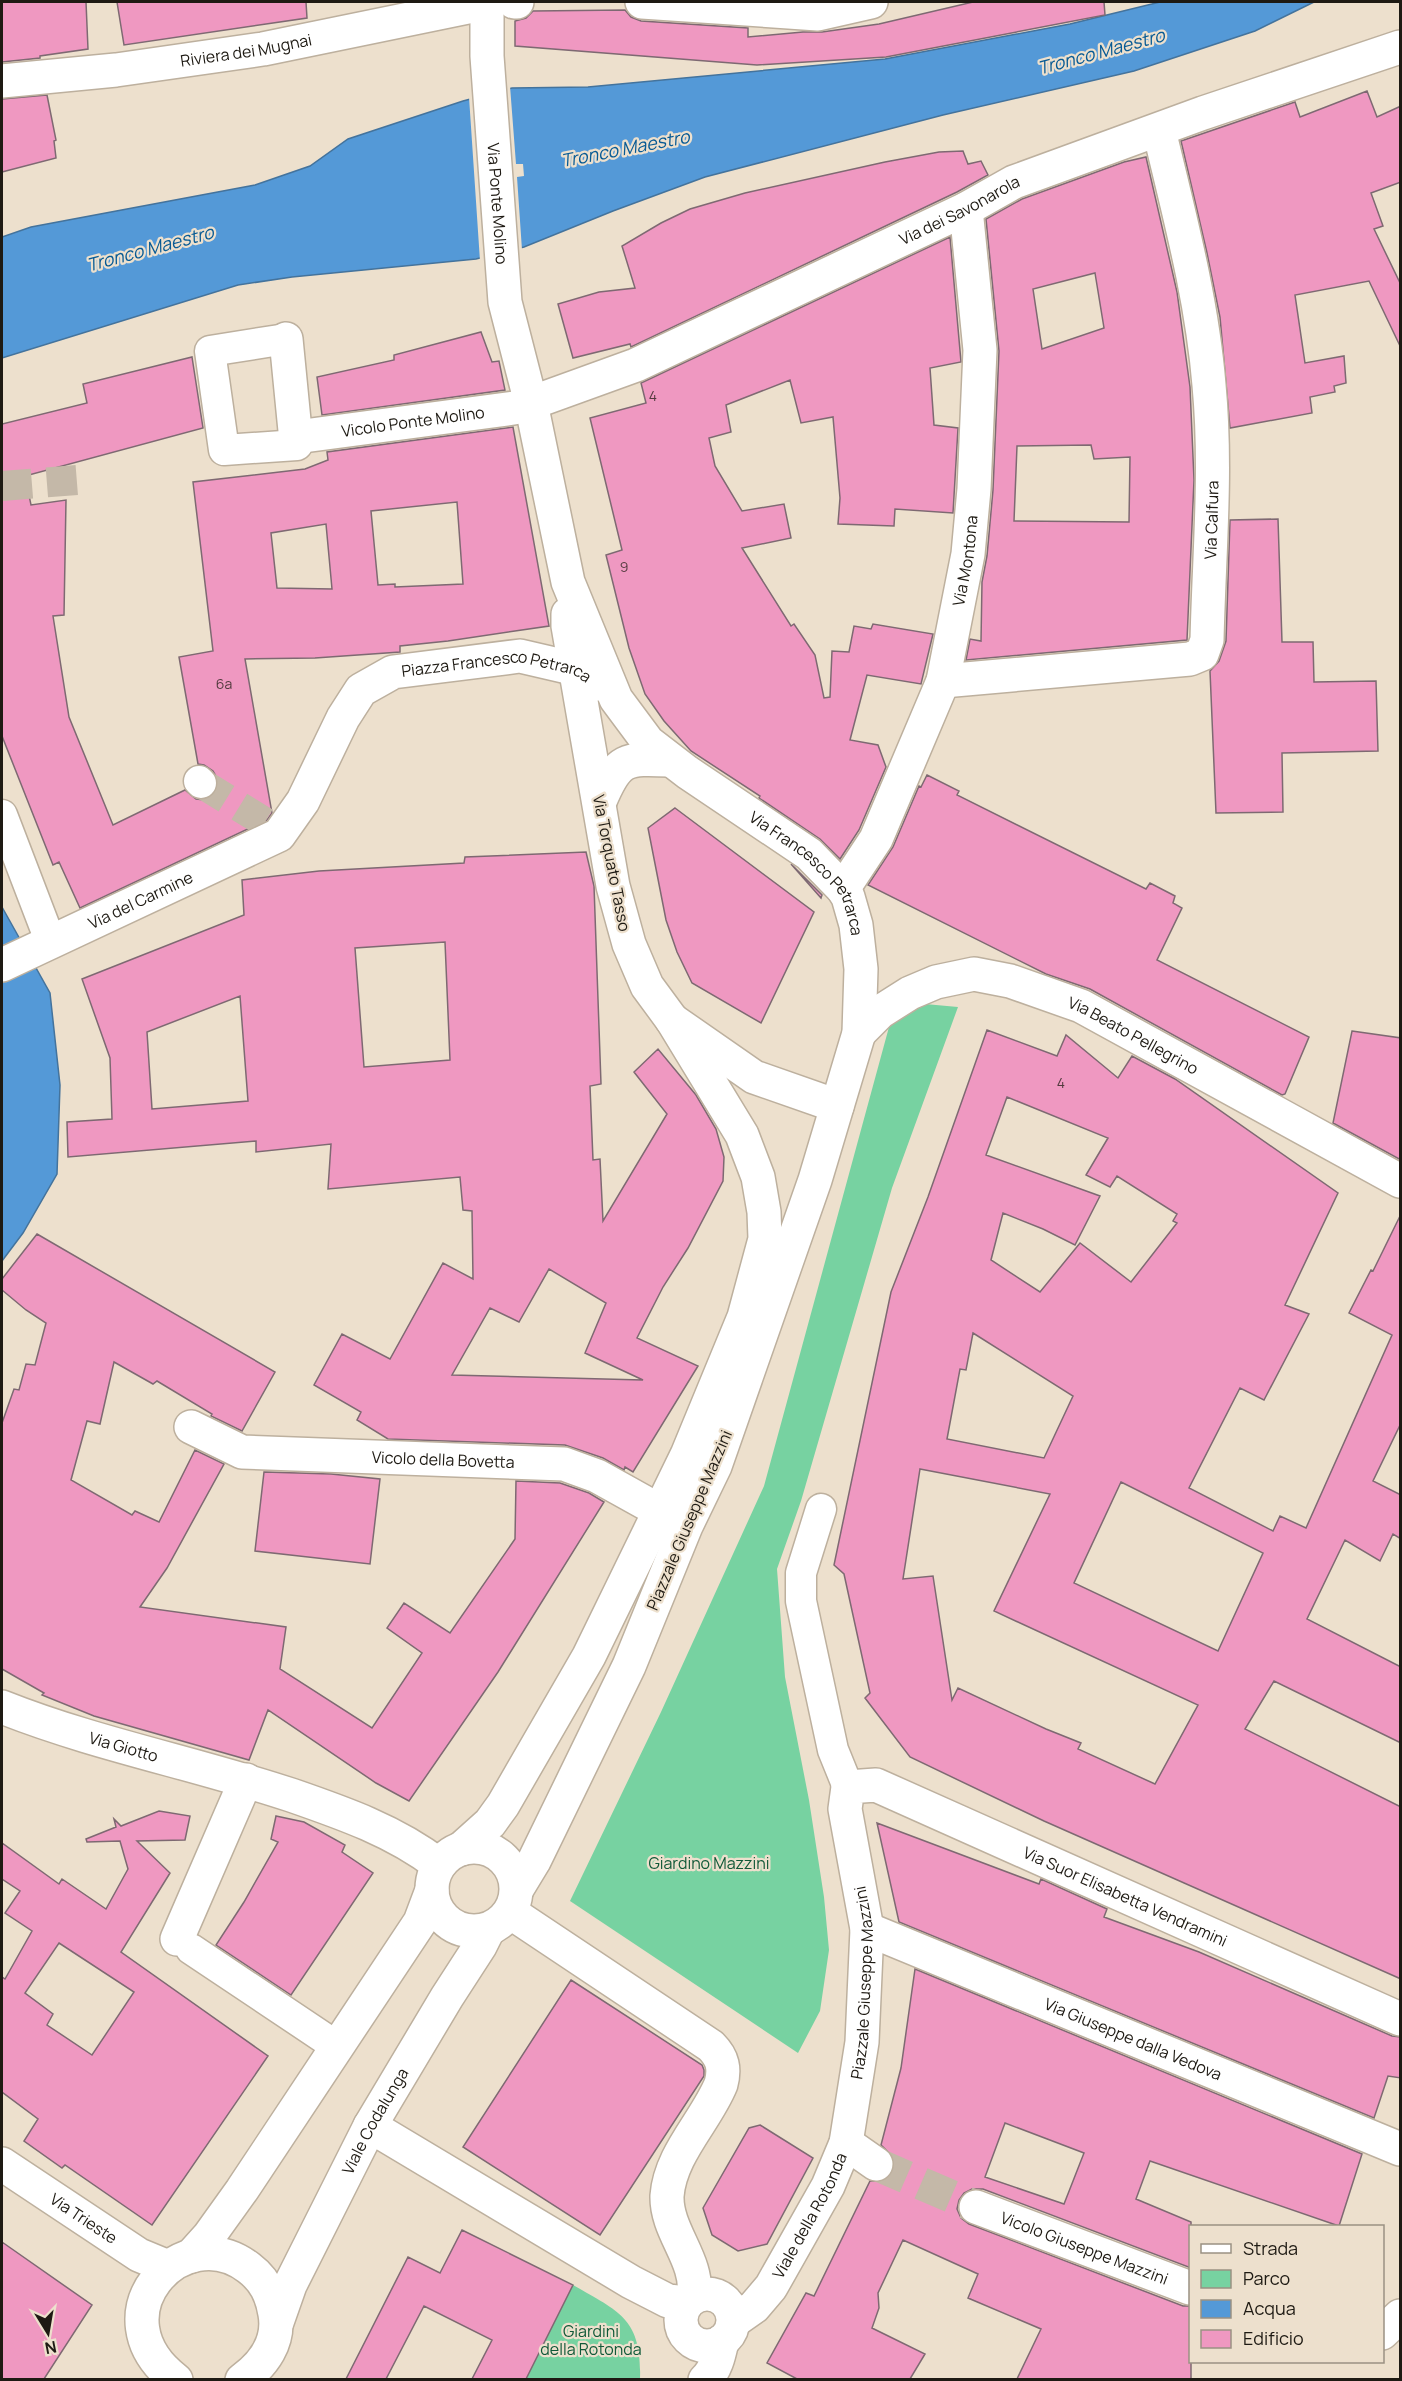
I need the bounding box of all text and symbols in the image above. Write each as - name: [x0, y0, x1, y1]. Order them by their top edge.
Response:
- water label: Tronco Maestro: [1035, 22, 1168, 79]
- street label: Riviera dei Mugnai: [179, 28, 314, 72]
- water label: Tronco Maestro: [559, 124, 693, 172]
- street label: Via Ponte Molino: [482, 142, 513, 265]
- street label: Via dei Savonarola: [896, 170, 1022, 250]
- water label: Tronco Maestro: [84, 219, 217, 276]
- house number: 4: [649, 386, 657, 405]
- street label: Vicolo Ponte Molino: [340, 401, 486, 442]
- street label: Via Calfura: [1199, 480, 1223, 560]
- street label: Via Montona: [947, 514, 983, 608]
- house number: 9: [620, 557, 628, 576]
- street label: Piazza Francesco Petrarca: [400, 645, 596, 687]
- house number: 6a: [216, 674, 232, 693]
- street label: Via Torquato Tasso: [588, 793, 636, 933]
- street label: Via Francesco Petrarca: [745, 806, 868, 937]
- street label: Via del Carmine: [85, 866, 196, 934]
- street label: Via Beato Pellegrino: [1065, 991, 1203, 1079]
- house number: 4: [1057, 1073, 1065, 1092]
- street label: Piazzale Giuseppe Mazzini: [641, 1427, 737, 1613]
- street label: Vicolo della Bovetta: [371, 1446, 515, 1473]
- street label: Via Giotto: [86, 1726, 161, 1767]
- street label: Via Suor Elisabetta Vendramini: [1020, 1841, 1231, 1952]
- park label: Giardino Mazzini: [648, 1852, 770, 1874]
- street label: Piazzale Giuseppe Mazzini: [845, 1884, 878, 2081]
- street label: Via Giuseppe dalla Vedova: [1041, 1992, 1225, 2085]
- street label: Viale Codalunga: [337, 2064, 413, 2178]
- street label: Viale della Rotonda: [767, 2149, 852, 2282]
- street label: Via Trieste: [46, 2188, 122, 2249]
- street label: Vicolo Giuseppe Mazzini: [998, 2206, 1171, 2290]
- legend: [1189, 2225, 1384, 2363]
- text: Strada: [1243, 2236, 1298, 2260]
- text: Parco: [1243, 2266, 1290, 2290]
- text: Acqua: [1243, 2296, 1296, 2320]
- north arrow: [18, 2303, 78, 2363]
- park label: Giardini della Rotonda: [540, 2320, 642, 2360]
- text: Edificio: [1243, 2326, 1304, 2350]
- text: N: [43, 2336, 59, 2360]

